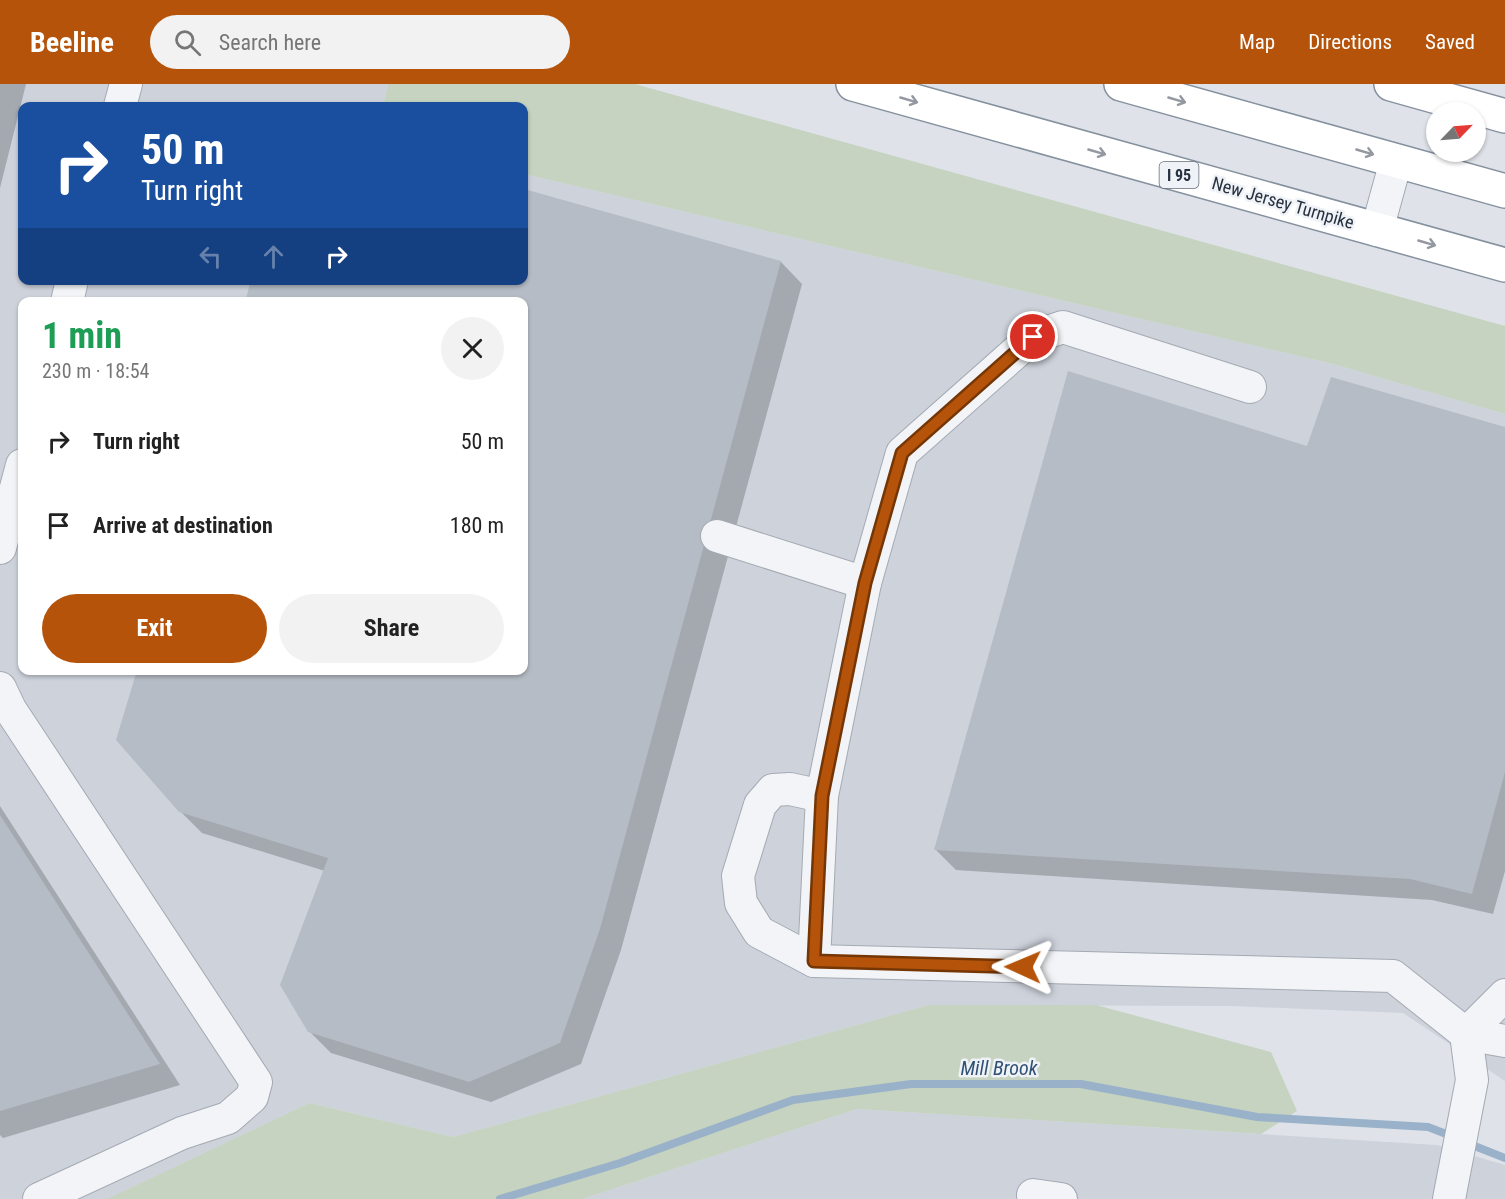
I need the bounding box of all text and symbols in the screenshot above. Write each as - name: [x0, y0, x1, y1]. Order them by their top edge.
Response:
- search box: [150, 15, 570, 69]
- text: Beeline: [30, 26, 114, 59]
- icon: search: [171, 26, 204, 59]
- text: Search here: [219, 30, 321, 55]
- text: Map: [1239, 30, 1275, 54]
- text: Directions: [1308, 30, 1392, 54]
- text: Saved: [1425, 30, 1475, 54]
- one-way arrow: [899, 94, 918, 106]
- one-way arrow: [1167, 95, 1186, 106]
- north arrow: [1426, 102, 1486, 162]
- map controls: [1426, 102, 1486, 162]
- text: 50 m: [141, 125, 224, 174]
- icon: right: [42, 126, 120, 204]
- one-way arrow: [1087, 147, 1106, 158]
- one-way arrow: [1355, 147, 1374, 158]
- road number: I 95: [1160, 162, 1198, 188]
- street label: New Jersey Turnpike: [1210, 172, 1357, 233]
- text: Turn right: [141, 175, 243, 207]
- one-way arrow: [1417, 238, 1436, 250]
- icon: left: [194, 240, 227, 273]
- icon: ahead: [257, 240, 290, 273]
- icon: right: [320, 240, 353, 273]
- pin: [1007, 311, 1058, 362]
- text: 1 min: [42, 315, 122, 357]
- button: close: [441, 317, 504, 380]
- icon: arrive: [1016, 320, 1049, 353]
- text: 230 m · 18:54: [42, 359, 149, 383]
- icon: right: [42, 425, 75, 458]
- text: Turn right: [93, 429, 180, 454]
- text: 50 m: [461, 429, 504, 454]
- icon: arrive: [42, 509, 75, 542]
- text: Arrive at destination: [93, 513, 273, 538]
- text: 180 m: [450, 513, 504, 538]
- button: Exit: [42, 594, 267, 663]
- button: Share: [279, 594, 504, 663]
- position arrow: [991, 935, 1055, 999]
- water label: Mill Brook: [960, 1056, 1039, 1080]

